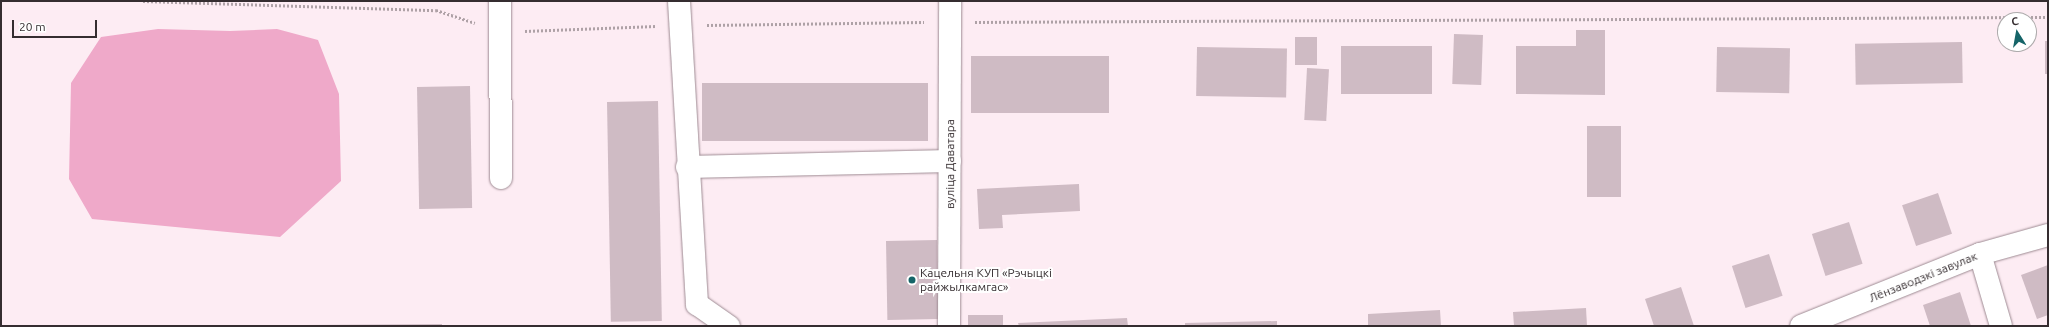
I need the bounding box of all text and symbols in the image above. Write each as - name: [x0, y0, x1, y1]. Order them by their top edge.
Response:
- scale bar: [14, 12, 99, 38]
- north arrow: [1997, 12, 2037, 52]
- text: С: [2010, 15, 2019, 28]
- text: 20 m: [19, 20, 46, 33]
- street label: вуліца Даватара: [943, 119, 957, 209]
- street label: Лёнзаводзкі завулак: [1867, 249, 1979, 305]
- place label: Кацельня КУП «Рэчыцкі райжылкамгас»: [920, 266, 1052, 294]
- marker: Кацельня КУП «Рэчыцкі райжылкамгас»: [907, 275, 917, 285]

